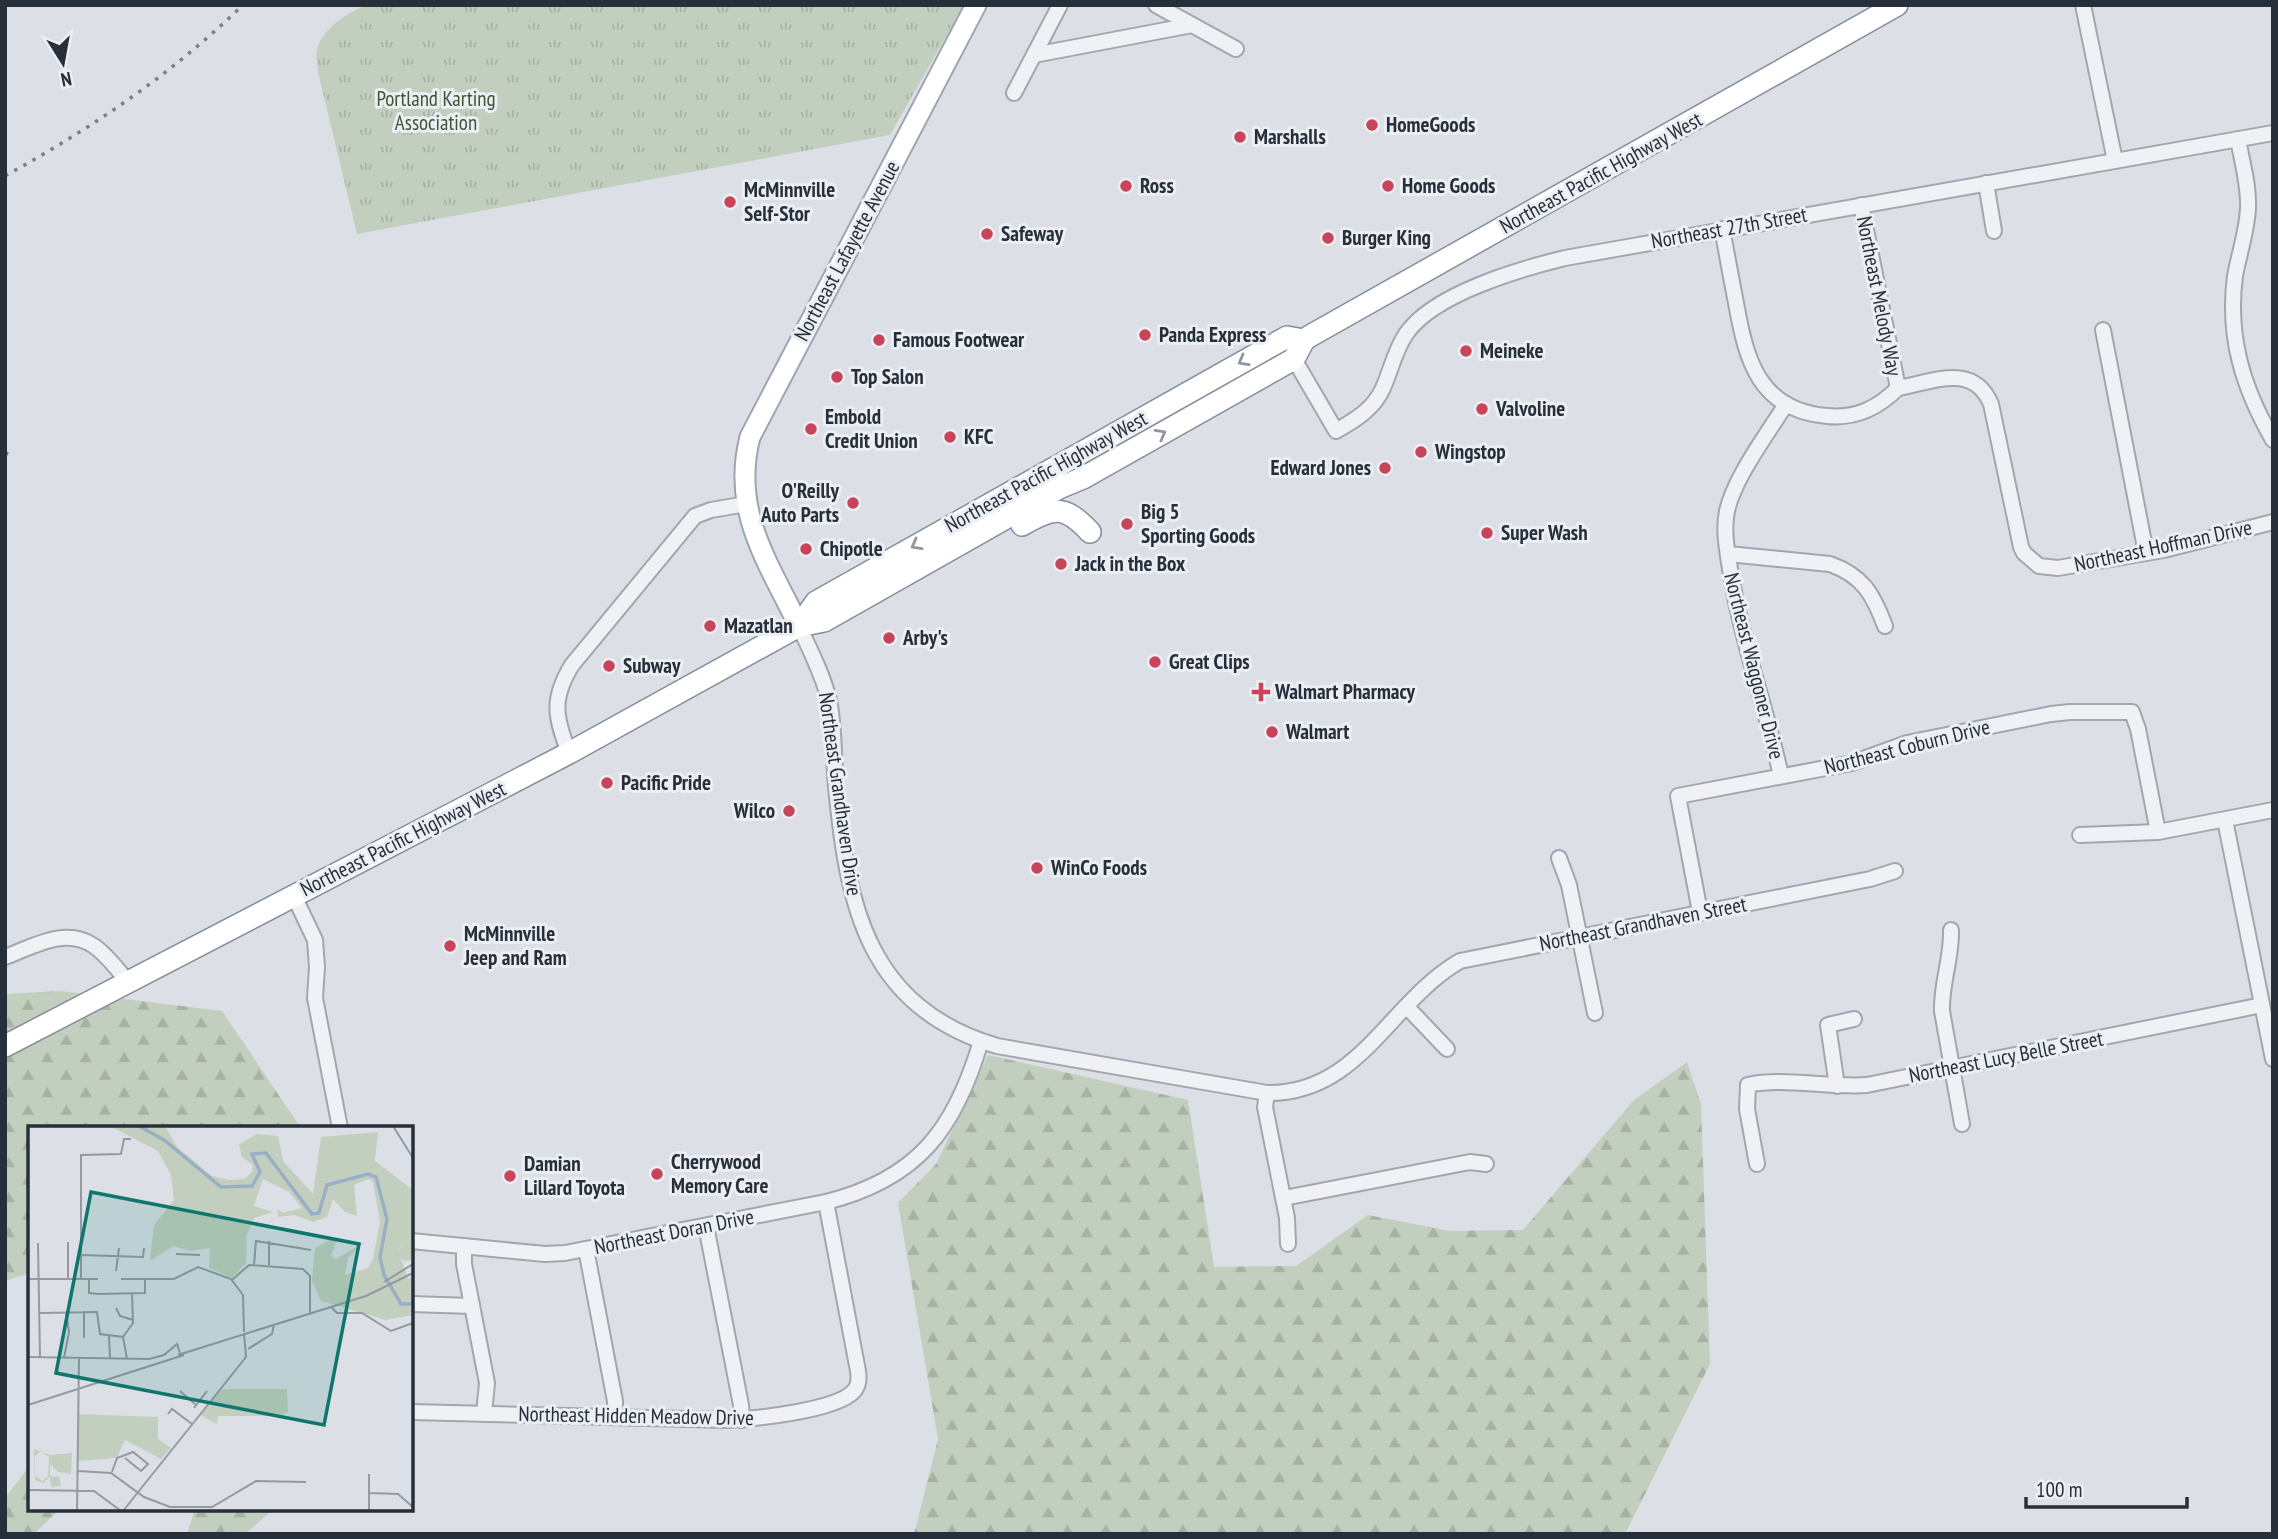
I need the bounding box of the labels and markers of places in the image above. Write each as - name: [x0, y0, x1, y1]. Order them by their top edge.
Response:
- place label: HomeGoods: [1386, 111, 1475, 138]
- marker: HomeGoods: [1364, 117, 1380, 133]
- place label: Marshalls: [1254, 123, 1326, 150]
- marker: Marshalls: [1232, 129, 1248, 145]
- place label: Ross: [1140, 172, 1174, 199]
- place label: Home Goods: [1402, 172, 1495, 199]
- place label: McMinnville Self-Stor: [744, 176, 835, 227]
- marker: Ross: [1118, 178, 1134, 194]
- marker: Home Goods: [1380, 178, 1396, 194]
- marker: McMinnville Self-Stor: [722, 194, 738, 210]
- place label: Safeway: [1001, 220, 1064, 247]
- place label: Burger King: [1342, 224, 1431, 251]
- marker: Safeway: [979, 226, 995, 242]
- marker: Burger King: [1320, 230, 1336, 246]
- place label: Panda Express: [1159, 321, 1266, 348]
- place label: Famous Footwear: [893, 326, 1025, 353]
- marker: Panda Express: [1137, 327, 1153, 343]
- marker: Famous Footwear: [871, 332, 887, 348]
- place label: Meineke: [1480, 337, 1544, 364]
- marker: Meineke: [1458, 343, 1474, 359]
- place label: Top Salon: [851, 363, 924, 390]
- marker: Top Salon: [829, 369, 845, 385]
- place label: Valvoline: [1495, 395, 1565, 422]
- marker: Valvoline: [1474, 401, 1490, 417]
- place label: Embold Credit Union: [825, 403, 918, 454]
- marker: Embold Credit Union: [803, 421, 819, 437]
- place label: KFC: [964, 423, 994, 450]
- marker: KFC: [942, 429, 958, 445]
- place label: Wingstop: [1434, 438, 1506, 465]
- marker: Wingstop: [1413, 444, 1429, 460]
- place label: Edward Jones: [1270, 454, 1371, 481]
- marker: Edward Jones: [1377, 460, 1393, 476]
- place label: O'Reilly Auto Parts: [760, 477, 840, 528]
- marker: O'Reilly Auto Parts: [845, 495, 861, 511]
- place label: Big 5 Sporting Goods: [1141, 498, 1255, 549]
- marker: Big 5 Sporting Goods: [1119, 516, 1135, 532]
- place label: Super Wash: [1501, 519, 1588, 546]
- marker: Super Wash: [1479, 525, 1495, 541]
- place label: Chipotle: [820, 535, 883, 562]
- marker: Chipotle: [798, 541, 814, 557]
- place label: Jack in the Box: [1074, 550, 1186, 577]
- marker: Jack in the Box: [1053, 556, 1069, 572]
- place label: Mazatlan: [724, 612, 793, 639]
- marker: Mazatlan: [702, 618, 718, 634]
- place label: Arby's: [902, 624, 948, 651]
- marker: Arby's: [881, 630, 897, 646]
- place label: Great Clips: [1169, 648, 1250, 675]
- place label: Subway: [623, 652, 681, 679]
- marker: Great Clips: [1147, 654, 1163, 670]
- marker: Subway: [601, 658, 617, 674]
- place label: Walmart Pharmacy: [1274, 678, 1416, 705]
- marker: Walmart Pharmacy: [1253, 684, 1269, 700]
- place label: Walmart: [1285, 718, 1349, 745]
- marker: Walmart: [1264, 724, 1280, 740]
- place label: Pacific Pride: [621, 769, 711, 796]
- marker: Pacific Pride: [599, 775, 615, 791]
- place label: Wilco: [733, 797, 775, 824]
- marker: Wilco: [781, 803, 797, 819]
- place label: WinCo Foods: [1050, 854, 1147, 881]
- marker: WinCo Foods: [1029, 860, 1045, 876]
- place label: McMinnville Jeep and Ram: [463, 920, 567, 971]
- marker: McMinnville Jeep and Ram: [442, 938, 458, 954]
- place label: Cherrywood Memory Care: [671, 1148, 768, 1199]
- place label: Damian Lillard Toyota: [524, 1150, 625, 1201]
- marker: Cherrywood Memory Care: [649, 1166, 665, 1182]
- marker: Damian Lillard Toyota: [502, 1168, 518, 1184]

